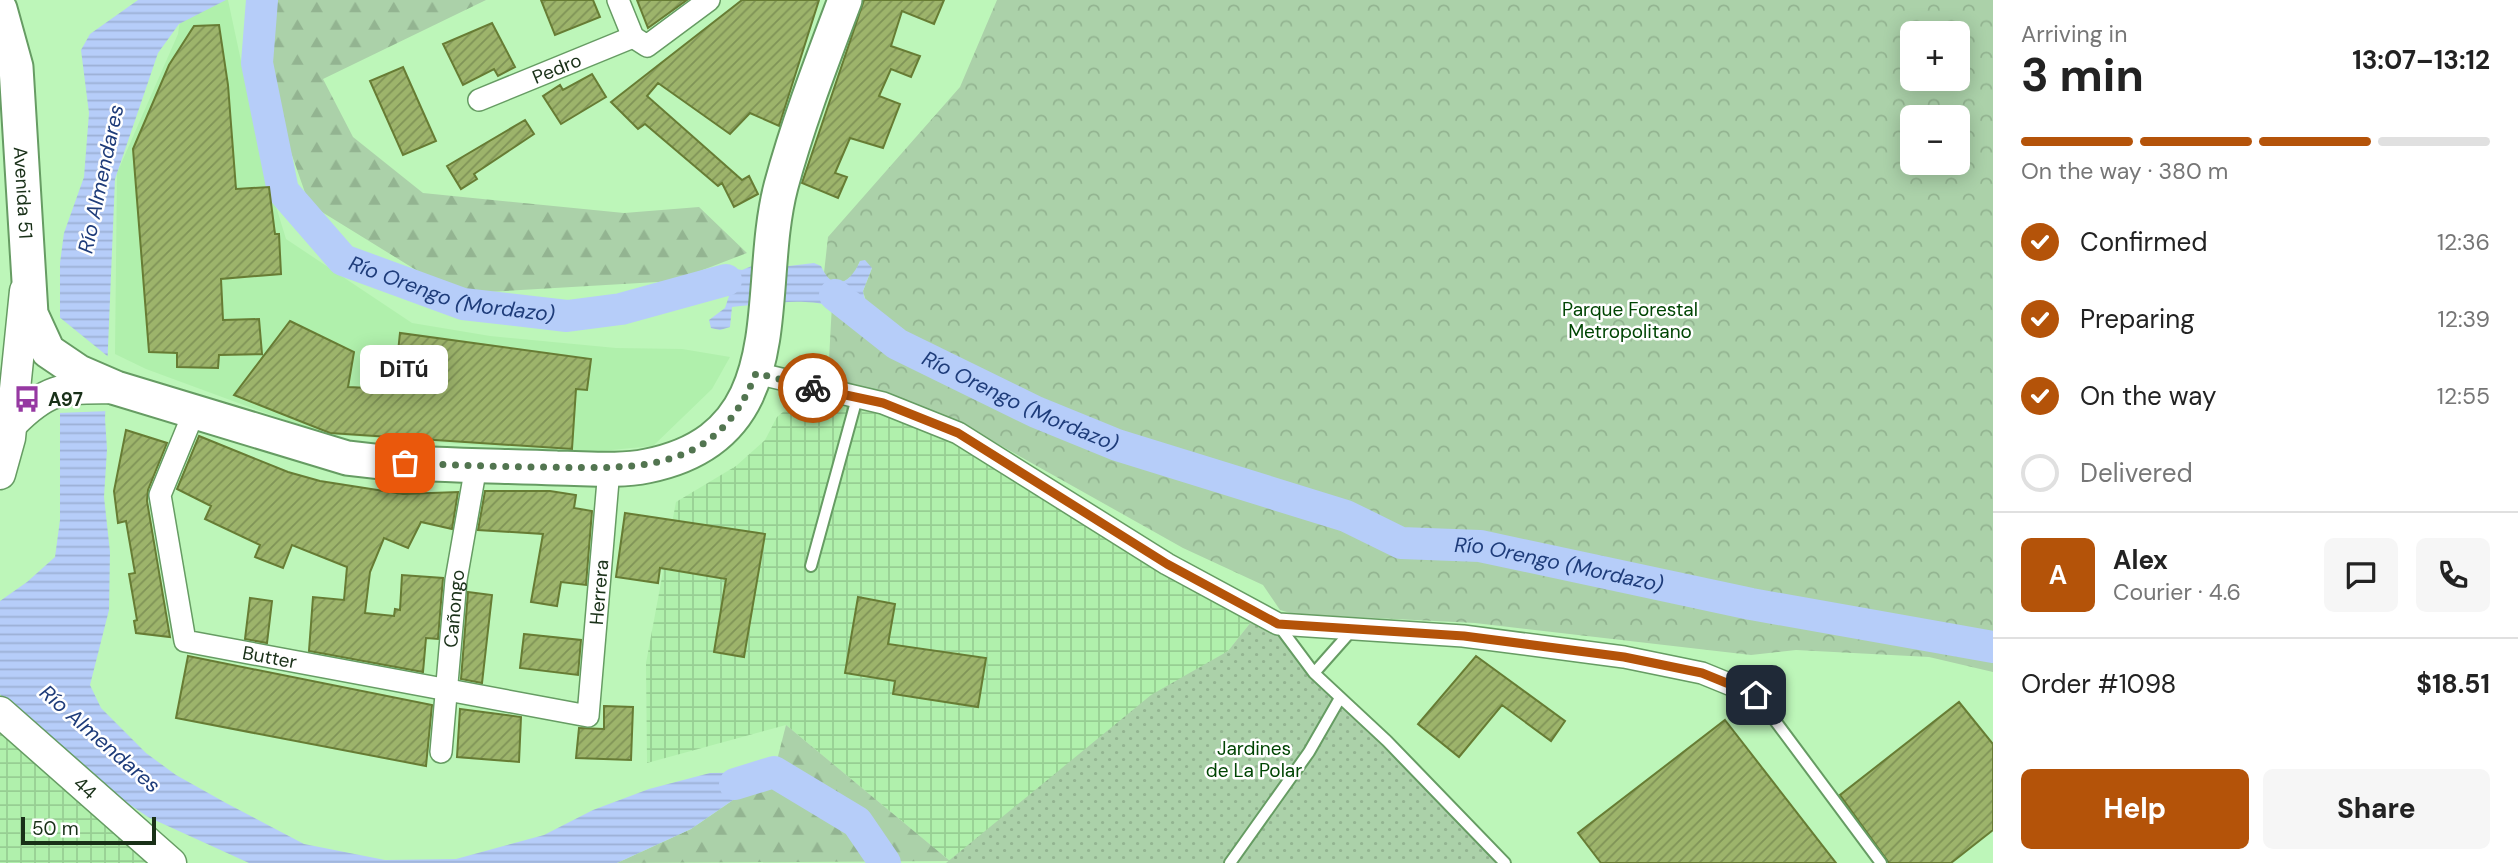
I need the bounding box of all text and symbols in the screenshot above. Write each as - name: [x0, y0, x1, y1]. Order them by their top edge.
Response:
- text: Arriving in: [2021, 19, 2127, 49]
- map controls: [1900, 21, 1970, 175]
- button: +: [1900, 21, 1970, 91]
- text: 13:07–13:12: [2352, 43, 2490, 77]
- text: 3 min: [2021, 45, 2144, 105]
- street label: Pedro: [529, 47, 585, 90]
- water label: Río Almendares: [72, 102, 130, 256]
- button: −: [1900, 105, 1970, 175]
- street label: Avenida 51: [8, 146, 38, 239]
- text: On the way · 380 m: [2021, 156, 2228, 186]
- icon: check: [2021, 223, 2059, 261]
- text: Confirmed: [2080, 225, 2207, 259]
- text: 12:36: [2437, 227, 2490, 257]
- water label: Río Orengo (Mordazo): [345, 249, 556, 329]
- park label: Parque Forestal Metropolitano: [1562, 297, 1698, 344]
- icon: check: [2021, 300, 2059, 338]
- text: Preparing: [2080, 302, 2195, 336]
- text: 12:39: [2438, 304, 2490, 334]
- callout: DiTú: [361, 344, 449, 393]
- water label: Río Orengo (Mordazo): [917, 344, 1123, 458]
- courier: [778, 353, 848, 423]
- text: DiTú: [379, 354, 429, 384]
- icon: bike: [794, 369, 832, 407]
- icon: check: [2021, 377, 2059, 415]
- text: On the way: [2080, 379, 2216, 413]
- text: 12:55: [2437, 381, 2490, 411]
- bus stop icon: A97: [12, 384, 42, 414]
- place label: A97: [48, 387, 83, 412]
- pin: [375, 433, 435, 493]
- icon: bag: [386, 444, 424, 482]
- text: Delivered: [2080, 456, 2193, 490]
- water label: Río Orengo (Mordazo): [1454, 531, 1666, 599]
- button: chat: [2324, 538, 2398, 612]
- button: phone: [2416, 538, 2490, 612]
- text: Alex: [2113, 543, 2168, 577]
- street label: Herrera: [584, 558, 614, 626]
- text: A: [2049, 558, 2067, 592]
- street label: Cañongo: [438, 567, 471, 649]
- text: Courier · 4.6: [2113, 577, 2241, 607]
- street label: Butter: [240, 640, 299, 675]
- pin: [1726, 665, 1786, 725]
- text: Order #1098: [2021, 667, 2176, 701]
- text: $18.51: [2416, 667, 2490, 701]
- icon: home: [1737, 676, 1775, 714]
- water label: Río Almendares: [34, 679, 166, 799]
- park label: Jardines de La Polar: [1206, 736, 1302, 783]
- button: Help: [2021, 769, 2249, 849]
- button: Share: [2263, 769, 2490, 849]
- street label: 44: [68, 771, 102, 805]
- scale bar: [21, 814, 156, 846]
- text: 50 m: [32, 816, 79, 841]

